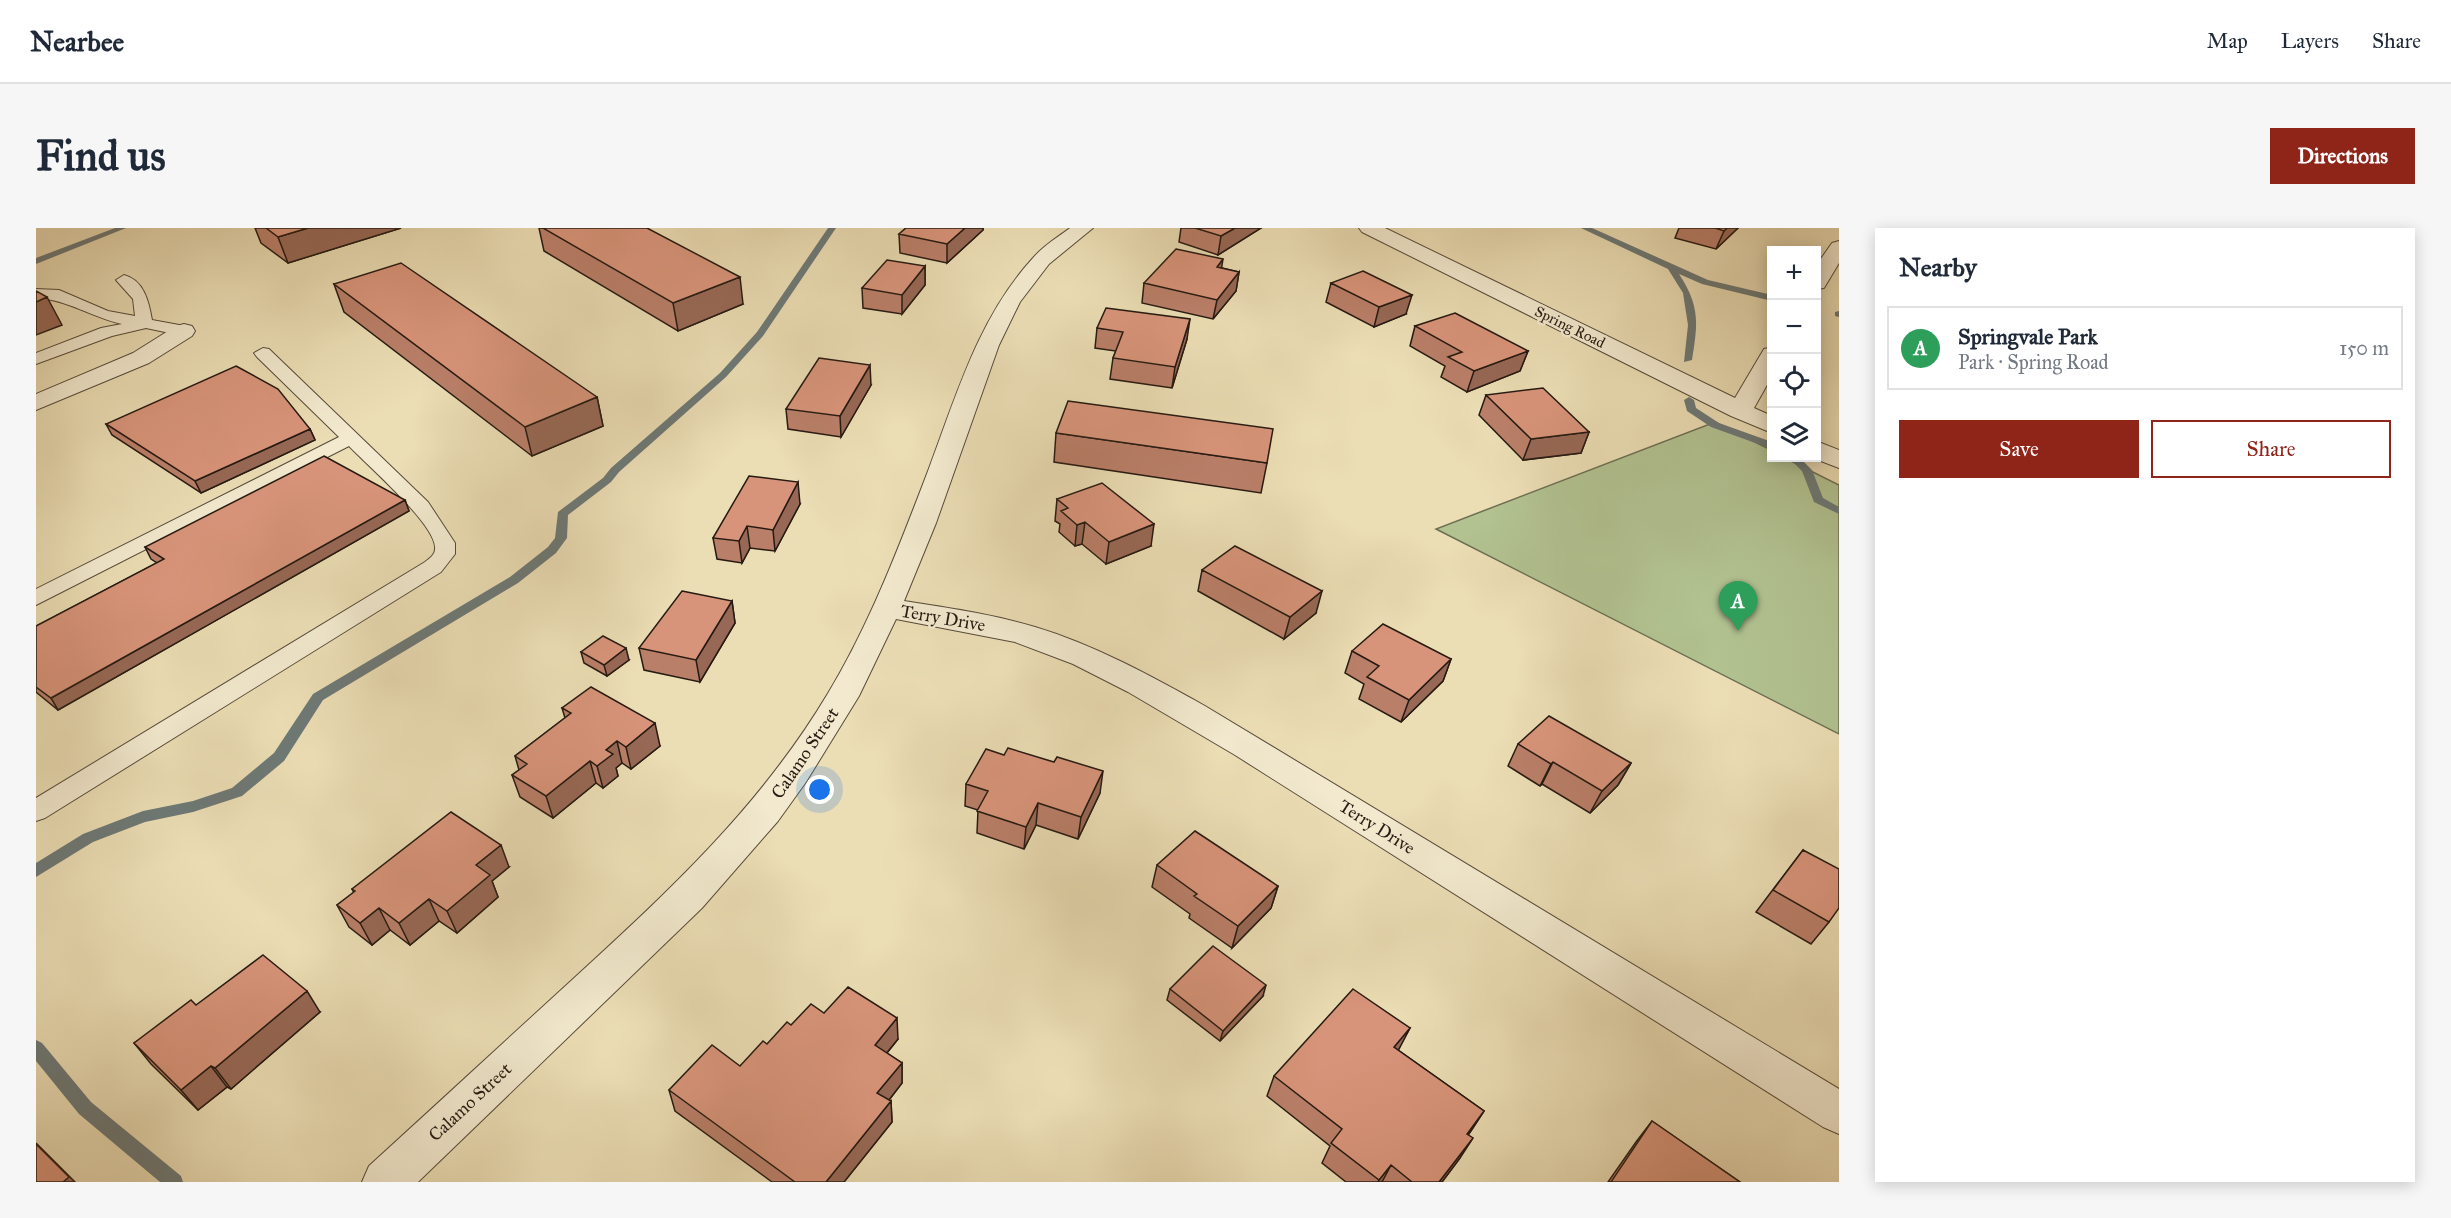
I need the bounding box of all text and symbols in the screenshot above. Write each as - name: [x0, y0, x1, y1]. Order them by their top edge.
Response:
- text: Nearbee: [30, 24, 124, 59]
- text: Map: [2207, 28, 2248, 54]
- text: Layers: [2281, 28, 2339, 54]
- text: Share: [2372, 28, 2421, 54]
- button: Directions: [2270, 128, 2415, 184]
- text: Find us: [36, 130, 166, 182]
- map controls: [1767, 246, 1821, 462]
- button: +: [1767, 246, 1821, 300]
- text: Nearby: [1899, 251, 1977, 283]
- button: −: [1767, 300, 1821, 354]
- street label: Spring Road: [1532, 302, 1609, 352]
- text: Springvale Park: [1958, 323, 2098, 350]
- text: A: [1914, 336, 1927, 360]
- text: 150 m: [2339, 336, 2389, 360]
- text: Park · Spring Road: [1958, 350, 2109, 374]
- button: locate: [1767, 354, 1821, 408]
- button: layers: [1767, 408, 1821, 462]
- button: Save: [1899, 420, 2139, 478]
- button: Share: [2151, 420, 2391, 478]
- pin: A: [1718, 582, 1758, 631]
- street label: Terry Drive: [899, 600, 987, 636]
- street label: Calamo Street: [766, 703, 844, 803]
- your location: [805, 775, 834, 804]
- street label: Terry Drive: [1335, 795, 1419, 859]
- street label: Calamo Street: [424, 1058, 516, 1146]

